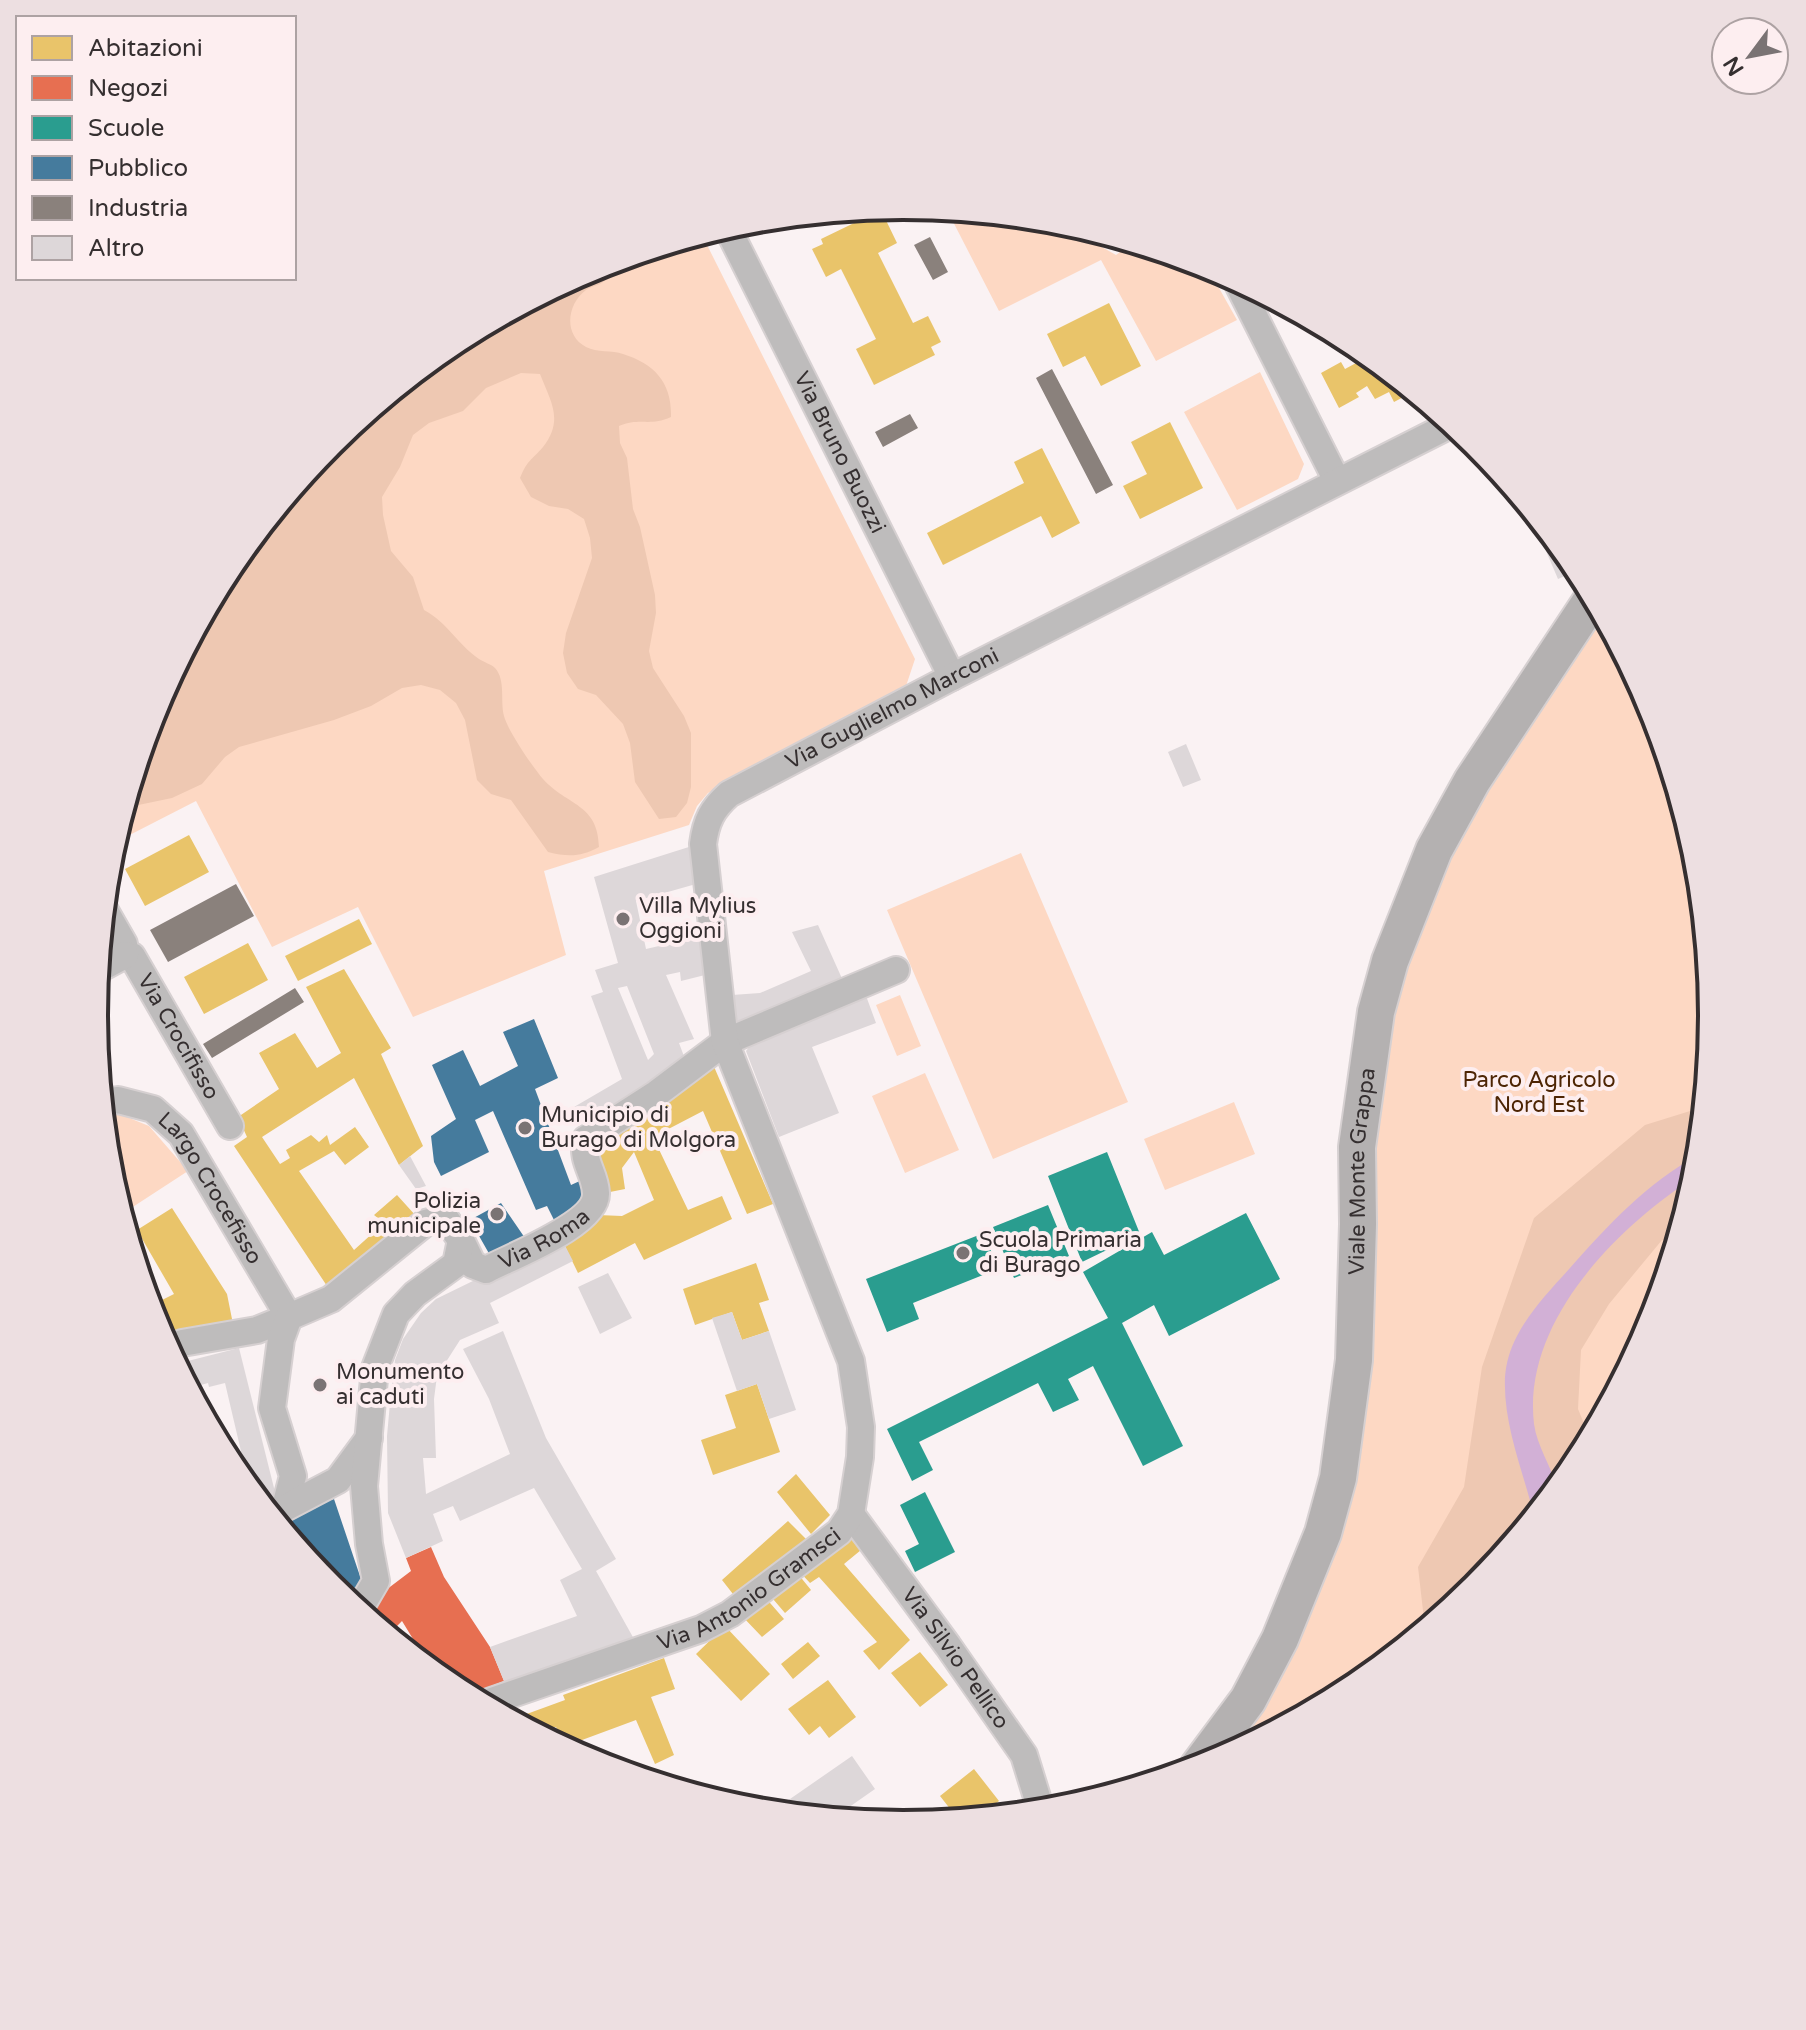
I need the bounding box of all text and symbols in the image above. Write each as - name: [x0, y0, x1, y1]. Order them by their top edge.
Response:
- legend: [16, 16, 296, 280]
- north arrow: [1710, 16, 1790, 96]
- text: Abitazioni: [88, 34, 203, 63]
- text: N: [1718, 52, 1750, 80]
- text: Negozi: [88, 74, 168, 103]
- text: Scuole: [88, 114, 164, 143]
- text: Pubblico: [88, 154, 188, 183]
- text: Industria: [88, 194, 188, 223]
- text: Altro: [88, 234, 144, 263]
- street label: Via Bruno Buozzi: [788, 367, 891, 538]
- street label: Via Guglielmo Marconi: [781, 643, 1003, 775]
- place label: Villa Mylius Oggioni: [639, 893, 756, 944]
- marker: Villa Mylius Oggioni: [614, 910, 632, 928]
- street label: Via Crocifisso: [132, 969, 225, 1104]
- street label: Viale Monte Grappa: [1344, 1066, 1381, 1275]
- park label: Parco Agricolo Nord Est: [1462, 1067, 1616, 1118]
- place label: Municipio di Burago di Molgora: [541, 1102, 736, 1153]
- street label: Largo Crocefisso: [153, 1107, 268, 1269]
- marker: Municipio di Burago di Molgora: [516, 1119, 534, 1137]
- place label: Polizia municipale: [367, 1188, 481, 1239]
- street label: Via Roma: [495, 1203, 595, 1275]
- marker: Polizia municipale: [488, 1205, 506, 1223]
- place label: Scuola Primaria di Burago: [979, 1227, 1142, 1278]
- marker: Scuola Primaria di Burago: [954, 1244, 972, 1262]
- place label: Monumento ai caduti: [336, 1359, 464, 1410]
- marker: Monumento ai caduti: [311, 1376, 329, 1394]
- street label: Via Antonio Gramsci: [654, 1522, 846, 1656]
- street label: Via Silvio Pellico: [896, 1582, 1015, 1734]

